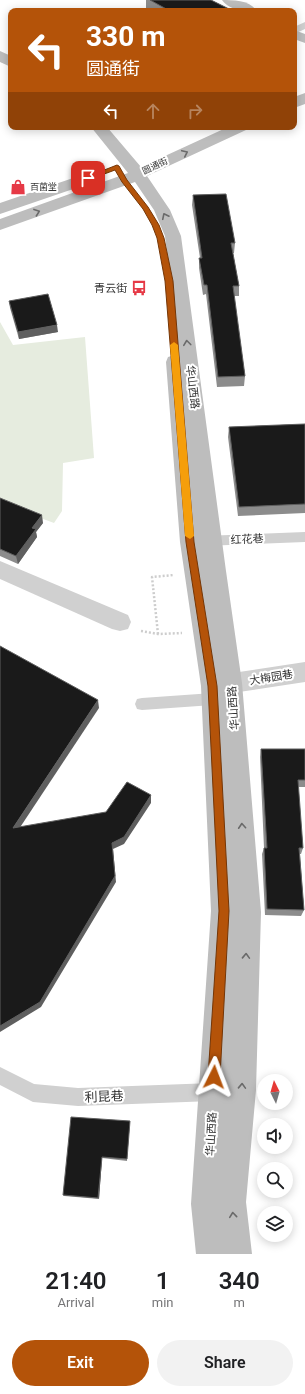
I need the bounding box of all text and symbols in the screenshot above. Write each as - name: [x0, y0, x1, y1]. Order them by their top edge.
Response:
- text: 330 m: [86, 20, 165, 53]
- icon: left: [20, 24, 72, 76]
- text: 圆通街: [86, 58, 140, 79]
- icon: left: [100, 100, 122, 122]
- icon: ahead: [142, 100, 164, 122]
- icon: right: [184, 100, 206, 122]
- one-way arrow: [181, 150, 188, 158]
- street label: 圆通街: [141, 156, 169, 176]
- pin: [71, 161, 105, 195]
- icon: arrive: [77, 167, 99, 189]
- shop icon: 百菌堂: [9, 178, 27, 196]
- place label: 百菌堂: [30, 182, 57, 192]
- one-way arrow: [33, 209, 40, 217]
- one-way arrow: [162, 213, 170, 220]
- bus stop icon: 青云街: [130, 279, 148, 297]
- place label: 青云街: [94, 282, 127, 295]
- one-way arrow: [183, 340, 192, 347]
- street label: 华山西路: [183, 364, 202, 410]
- street label: 红花巷: [230, 532, 264, 547]
- street label: 大梅园巷: [248, 668, 294, 687]
- street label: 华山西路: [225, 686, 242, 730]
- one-way arrow: [237, 823, 246, 829]
- one-way arrow: [242, 953, 251, 959]
- position arrow: [193, 1056, 235, 1098]
- north arrow: [257, 1074, 293, 1110]
- map controls: [257, 1074, 293, 1242]
- one-way arrow: [238, 1083, 247, 1089]
- street label: 利昆巷: [84, 1088, 124, 1105]
- street label: 华山西路: [204, 1112, 219, 1156]
- button: sound: [257, 1118, 293, 1154]
- button: search: [257, 1162, 293, 1198]
- button: layers: [257, 1206, 293, 1242]
- one-way arrow: [229, 1212, 238, 1218]
- text: 21:40: [45, 1267, 107, 1295]
- text: 1: [156, 1267, 169, 1295]
- text: 340: [219, 1267, 260, 1295]
- text: Arrival: [57, 1295, 94, 1310]
- text: min: [152, 1295, 173, 1310]
- text: m: [234, 1295, 245, 1310]
- button: Exit: [12, 1340, 149, 1386]
- button: Share: [157, 1340, 293, 1386]

